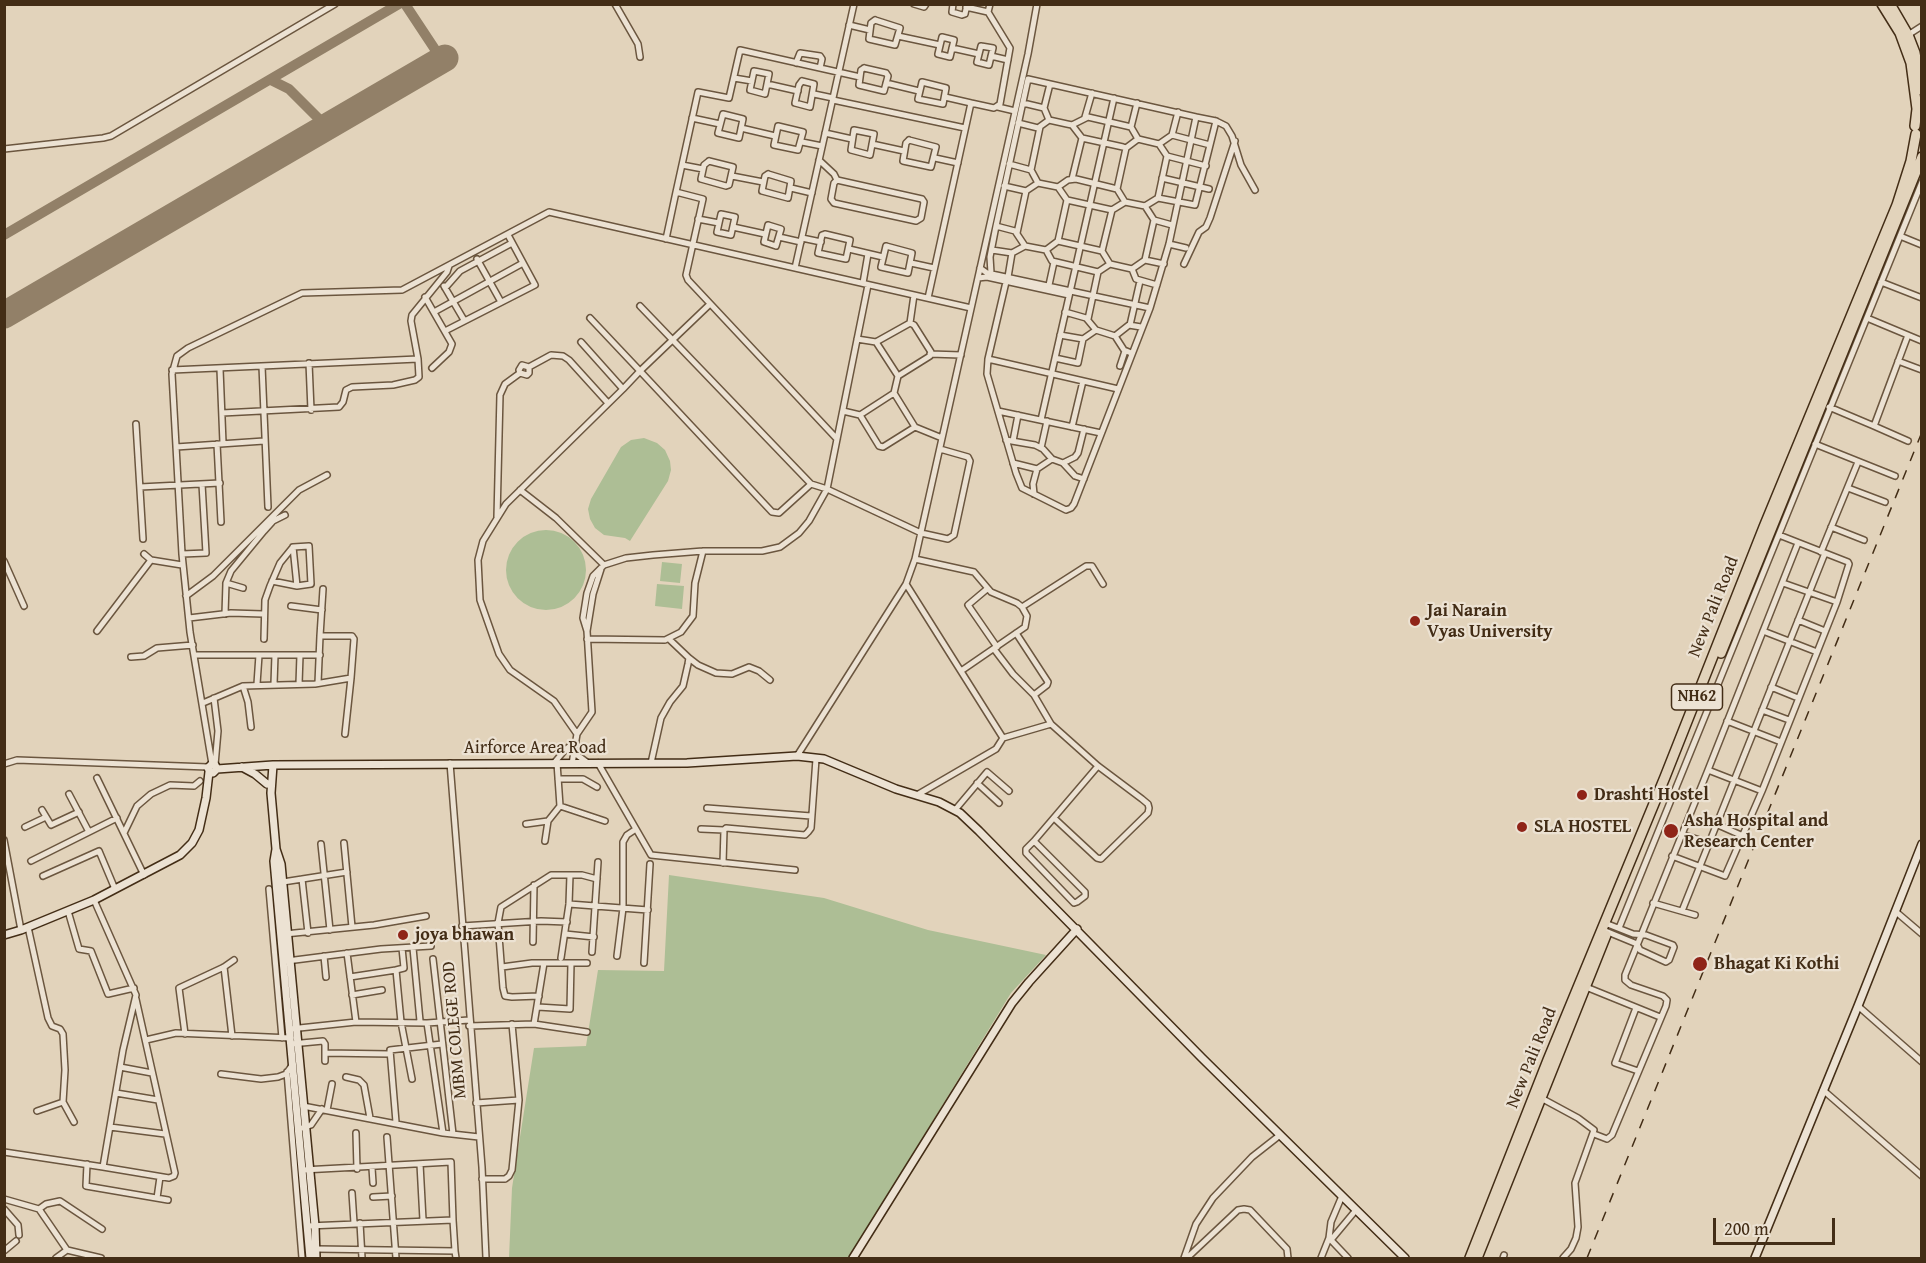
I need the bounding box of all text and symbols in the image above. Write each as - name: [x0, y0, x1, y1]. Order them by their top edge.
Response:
- street label: New Pali Road: [1684, 553, 1744, 661]
- place label: Jai Narain Vyas University: [1427, 600, 1553, 642]
- marker: Jai Narain Vyas University: [1408, 614, 1422, 628]
- road number: NH62: [1672, 684, 1722, 710]
- street label: Airforce Area Road: [464, 737, 606, 759]
- place label: Drashti Hostel: [1594, 784, 1709, 806]
- marker: Drashti Hostel: [1575, 788, 1589, 802]
- place label: Asha Hospital and Research Center: [1684, 810, 1828, 852]
- place label: SLA HOSTEL: [1534, 816, 1631, 838]
- marker: SLA HOSTEL: [1515, 820, 1529, 834]
- marker: Asha Hospital and Research Center: [1662, 822, 1680, 840]
- place label: joya bhawan: [415, 924, 514, 946]
- marker: joya bhawan: [396, 928, 410, 942]
- place label: Bhagat Ki Kothi: [1714, 953, 1839, 975]
- marker: Bhagat Ki Kothi: [1691, 955, 1709, 973]
- street label: MBM COLEGE ROD: [438, 960, 472, 1100]
- street label: New Pali Road: [1502, 1004, 1562, 1112]
- scale bar: [1716, 1206, 1838, 1244]
- text: 200 m: [1724, 1215, 1769, 1242]

